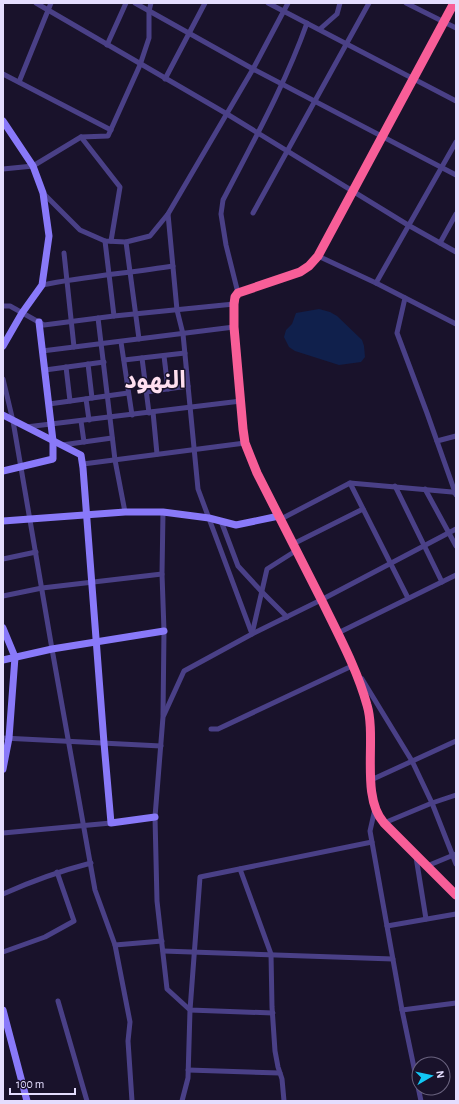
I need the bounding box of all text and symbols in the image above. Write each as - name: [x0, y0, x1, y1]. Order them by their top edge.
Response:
- district label: النهود: [124, 369, 186, 394]
- north arrow: [411, 1056, 451, 1096]
- scale bar: [10, 1070, 75, 1096]
- text: N: [434, 1070, 446, 1079]
- text: 100 m: [16, 1078, 44, 1090]

